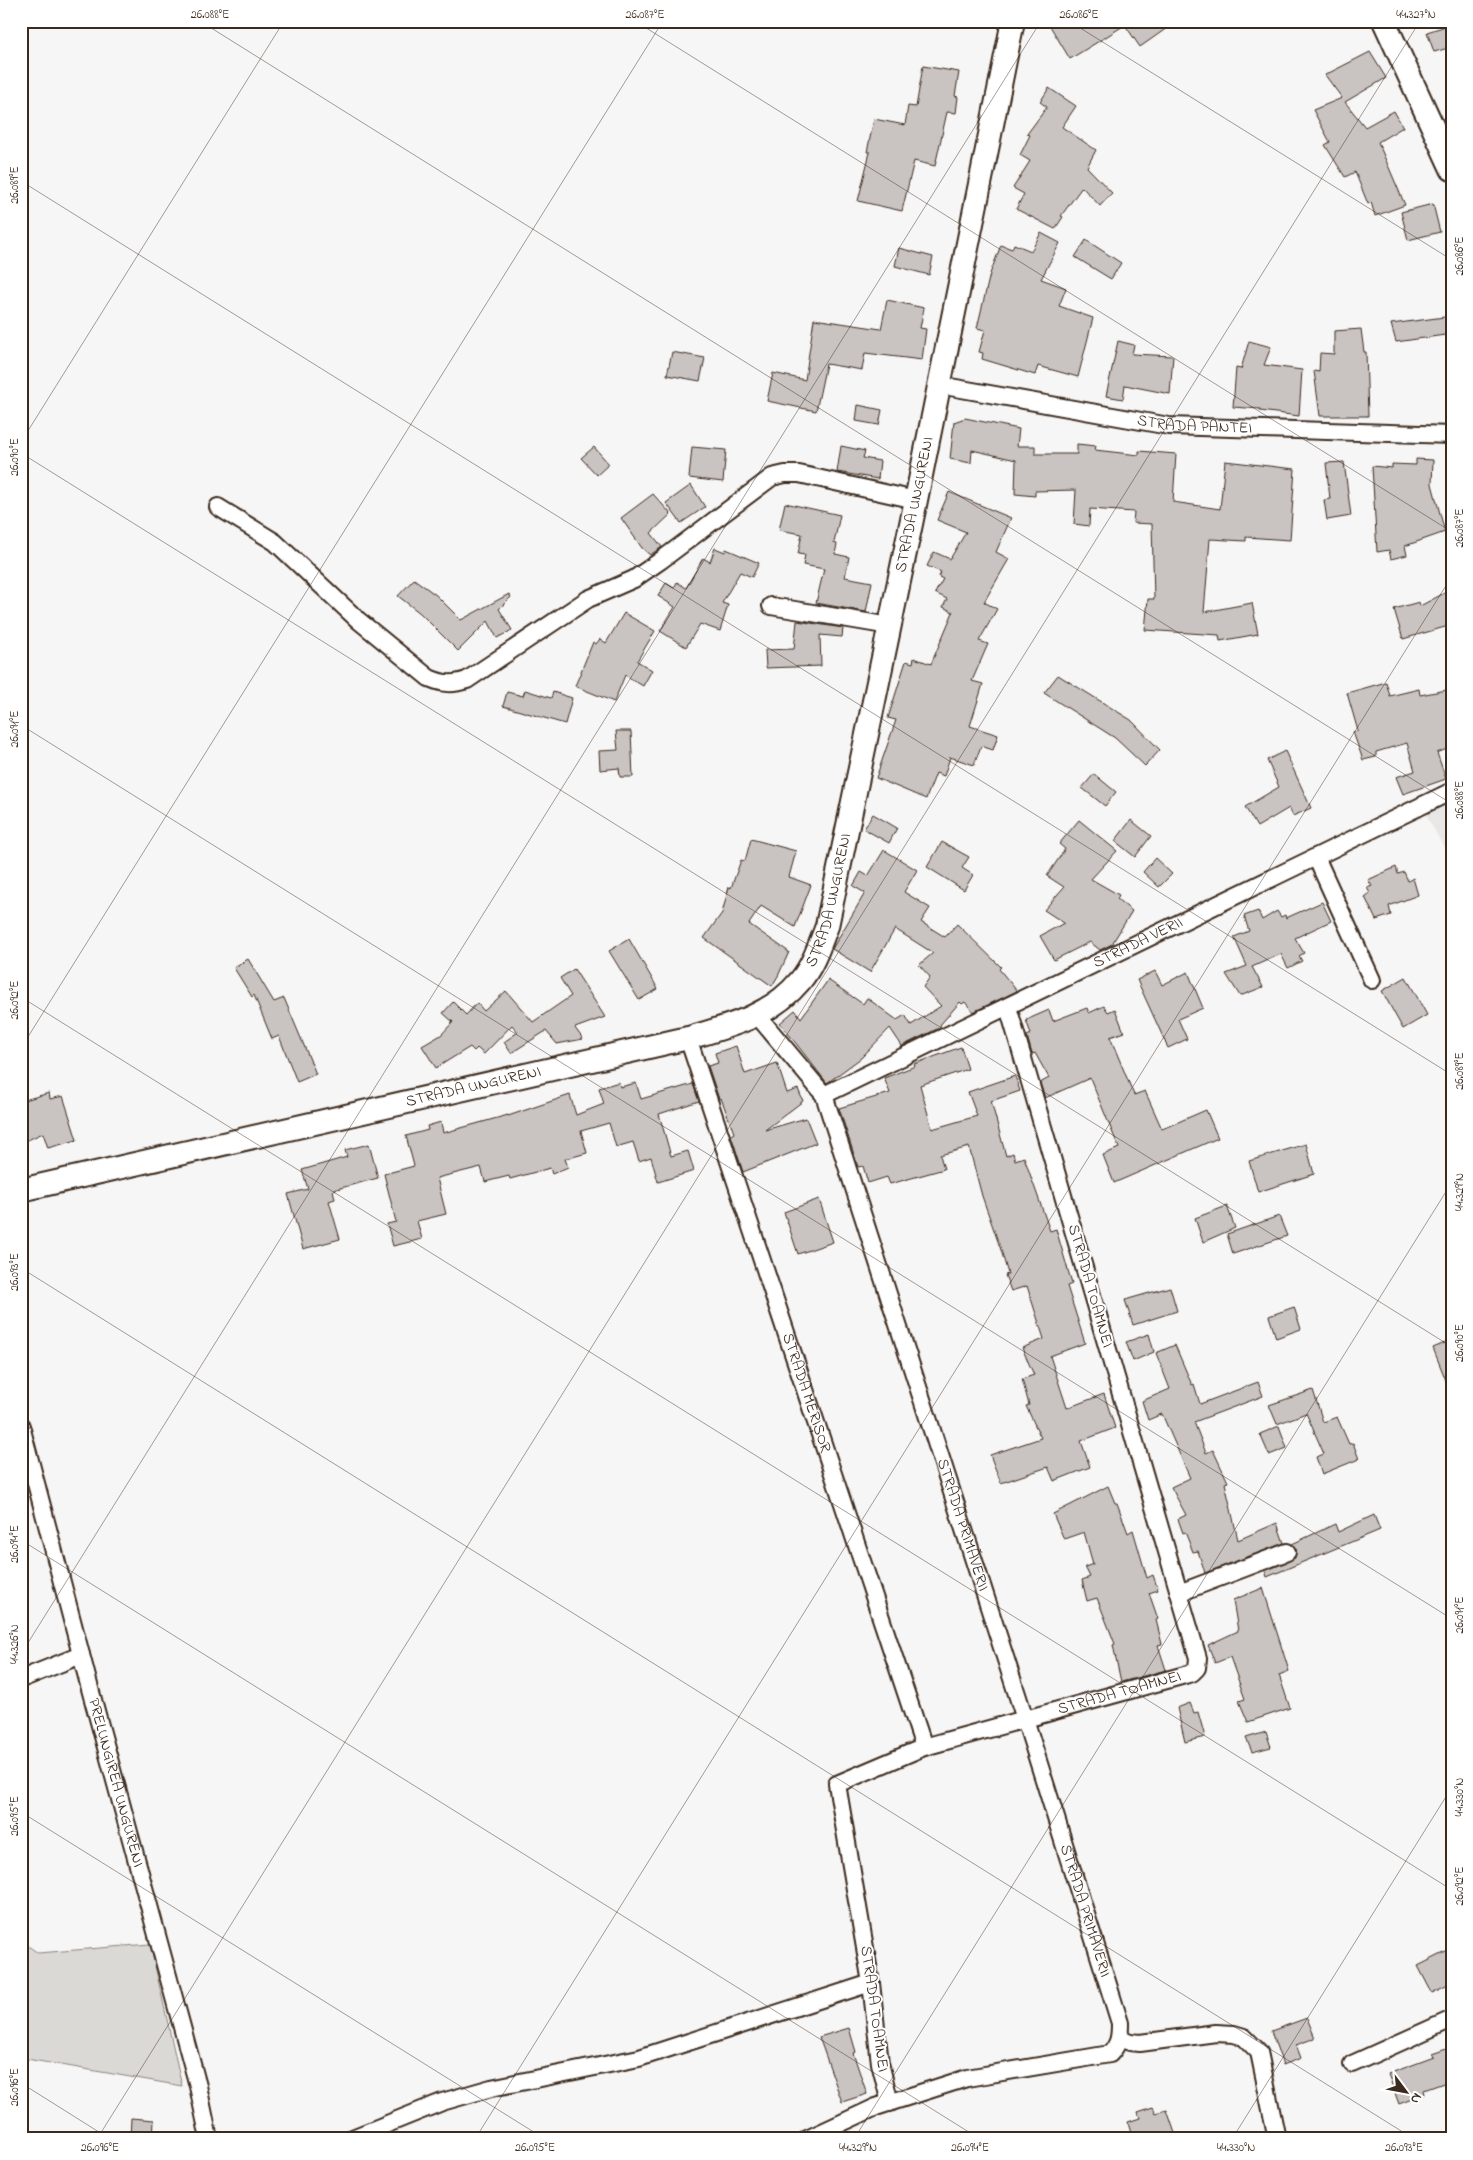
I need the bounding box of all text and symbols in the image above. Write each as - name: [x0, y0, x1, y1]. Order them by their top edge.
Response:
- text: 26.088°E: [191, 6, 229, 24]
- text: 26.087°E: [626, 6, 664, 24]
- text: 26.086°E: [1059, 6, 1099, 24]
- text: 44.327°N: [1396, 6, 1436, 24]
- text: 26.089°E: [6, 166, 24, 204]
- text: 26.086°E: [1451, 236, 1469, 276]
- street label: STRADA PANTEI: [1135, 409, 1252, 441]
- street label: STRADA UNGURENI: [889, 435, 941, 575]
- text: 26.090°E: [6, 438, 24, 476]
- text: 26.087°E: [1451, 509, 1469, 547]
- text: 26.091°E: [6, 711, 24, 747]
- text: 26.088°E: [1451, 781, 1469, 819]
- street label: STRADA UNGURENI: [799, 831, 858, 972]
- street label: STRADA VERII: [1089, 911, 1187, 975]
- text: 26.092°E: [6, 981, 24, 1019]
- text: 26.089°E: [1451, 1052, 1469, 1090]
- street label: STRADA UNGURENI: [403, 1060, 543, 1114]
- text: 44.329°N: [1451, 1173, 1469, 1211]
- street label: STRADA TOAMNEI: [1061, 1222, 1119, 1350]
- text: 26.093°E: [6, 1253, 24, 1291]
- text: 26.090°E: [1451, 1324, 1469, 1362]
- street label: STRADA MERIȘOR: [775, 1330, 837, 1456]
- street label: STRADA PRIMĂVERII: [930, 1456, 995, 1594]
- text: 26.094°E: [6, 1525, 24, 1563]
- text: 26.091°E: [1451, 1597, 1469, 1633]
- text: 44.326°N: [6, 1624, 24, 1664]
- street label: STRADA TOAMNEI: [1055, 1664, 1184, 1722]
- street label: PRELUNGIREA UNGURENI: [81, 1695, 150, 1870]
- text: 44.330°N: [1451, 1778, 1469, 1816]
- text: 26.095°E: [6, 1796, 24, 1836]
- street label: STRADA PRIMĂVERII: [1053, 1842, 1117, 1980]
- text: 26.092°E: [1451, 1867, 1469, 1905]
- street label: STRADA TOAMNEI: [853, 1944, 895, 2074]
- text: 26.096°E: [6, 2068, 24, 2106]
- north arrow: [1380, 2068, 1430, 2118]
- text: N: [1404, 2089, 1427, 2108]
- text: 26.096°E: [81, 2139, 119, 2157]
- text: 26.095°E: [515, 2139, 555, 2157]
- text: 44.329°N: [839, 2139, 877, 2157]
- text: 26.094°E: [951, 2139, 989, 2157]
- text: 44.330°N: [1217, 2139, 1255, 2157]
- text: 26.093°E: [1385, 2139, 1423, 2157]

